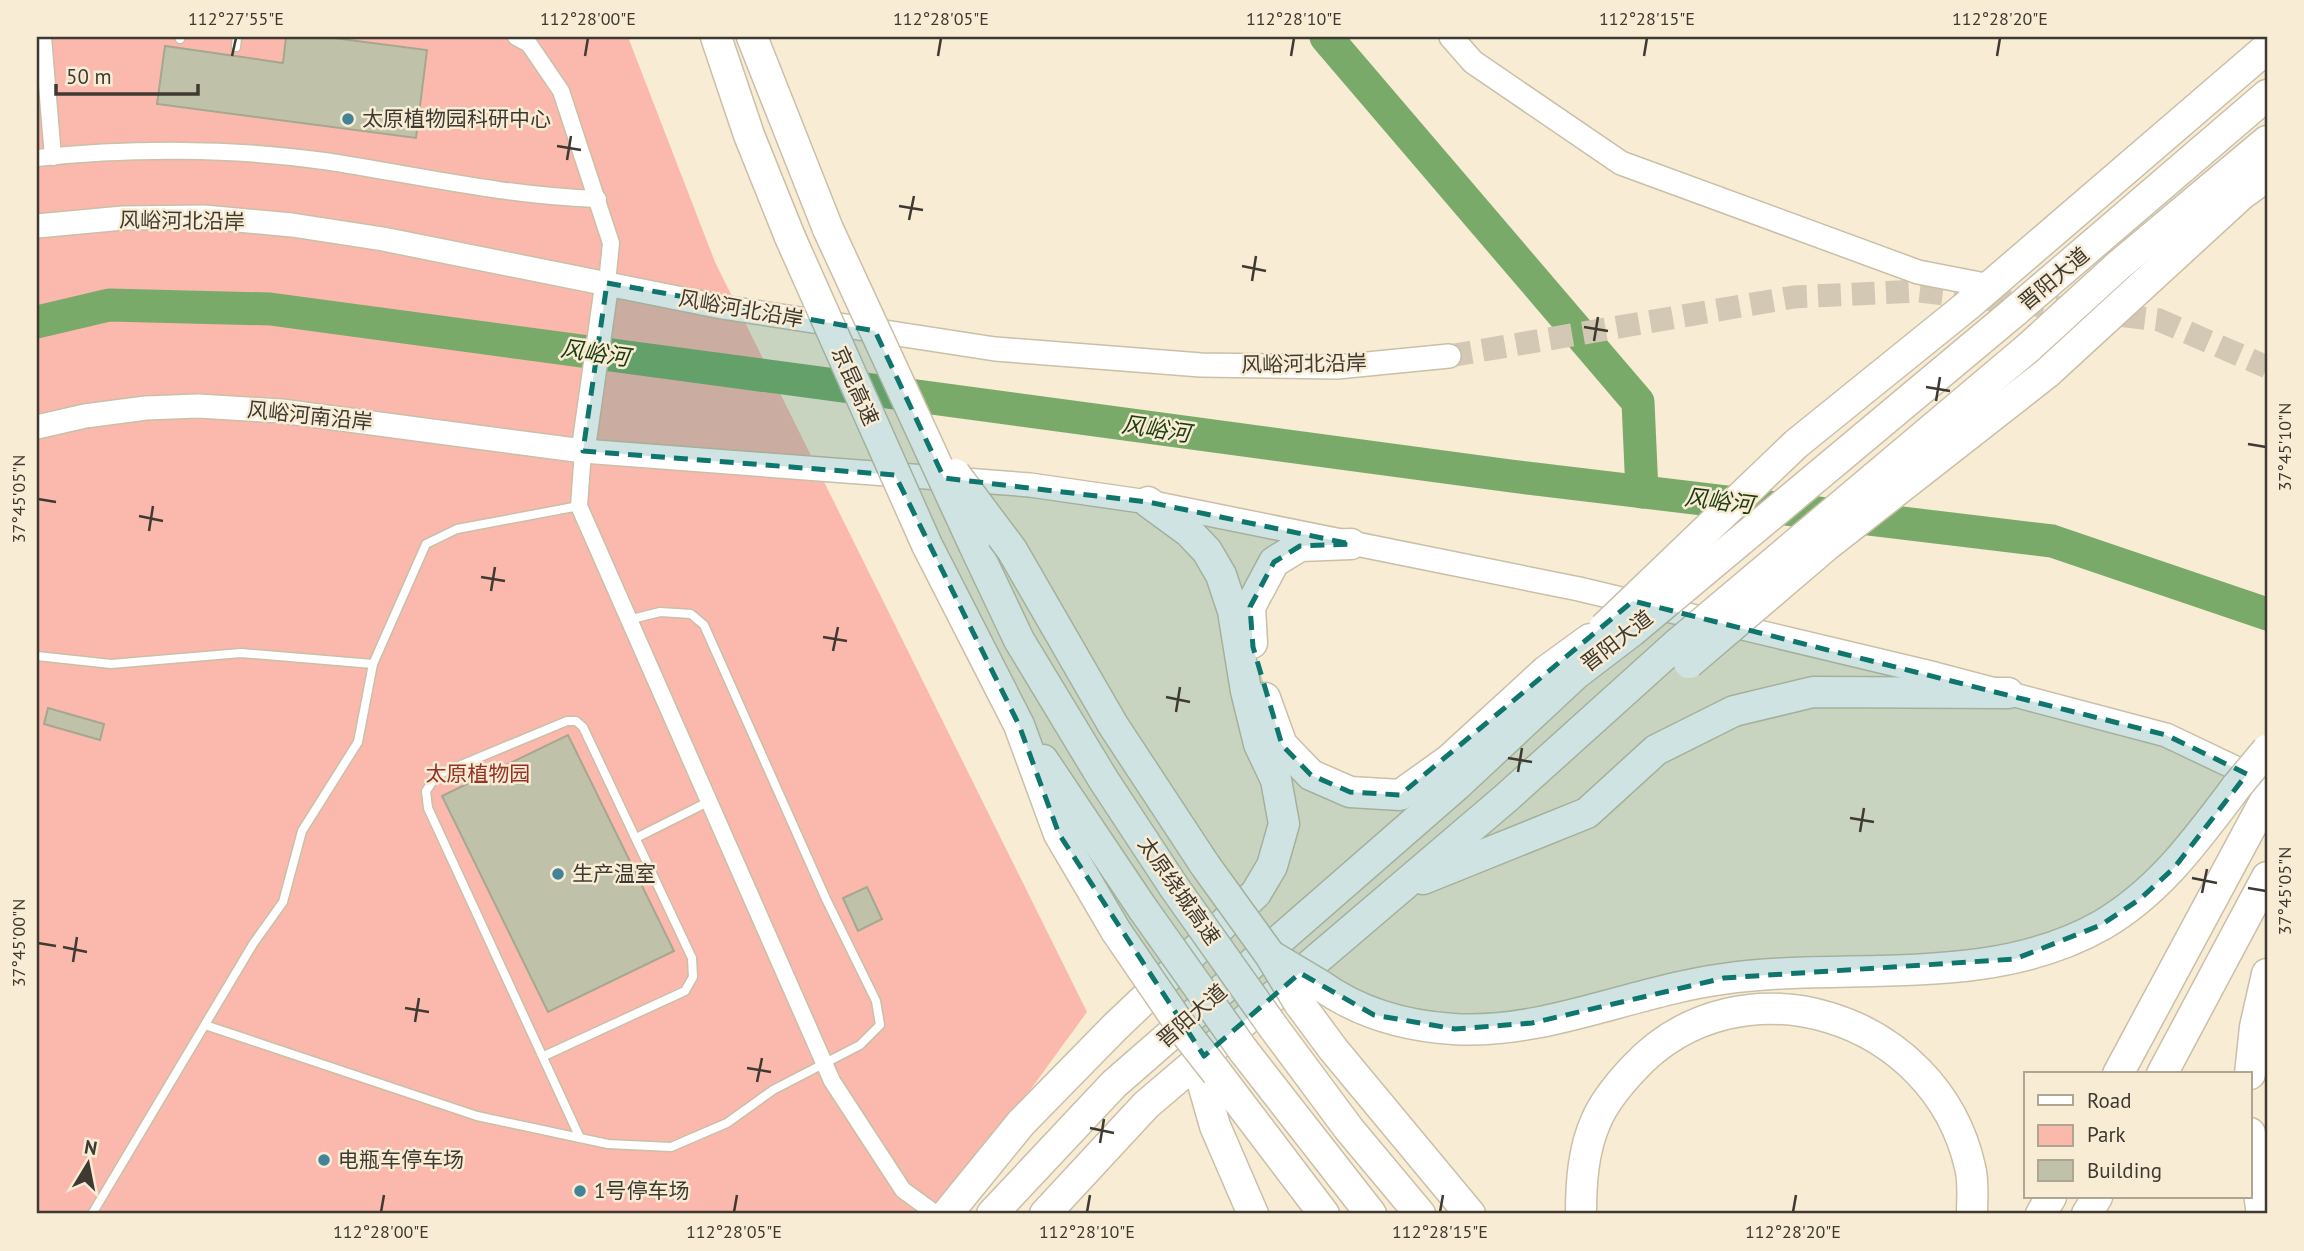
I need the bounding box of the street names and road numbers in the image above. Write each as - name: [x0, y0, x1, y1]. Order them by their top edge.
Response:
- street label: 风峪河北沿岸: [119, 206, 245, 235]
- street label: 晋阳大道: [2013, 241, 2095, 316]
- street label: 风峪河北沿岸: [677, 284, 805, 333]
- street label: 京昆高速: [826, 342, 885, 430]
- street label: 风峪河北沿岸: [1241, 349, 1367, 378]
- street label: 风峪河南沿岸: [246, 395, 374, 436]
- street label: 晋阳大道: [1575, 604, 1658, 677]
- street label: 太原绕城高速: [1132, 831, 1227, 950]
- street label: 晋阳大道: [1151, 978, 1232, 1053]

